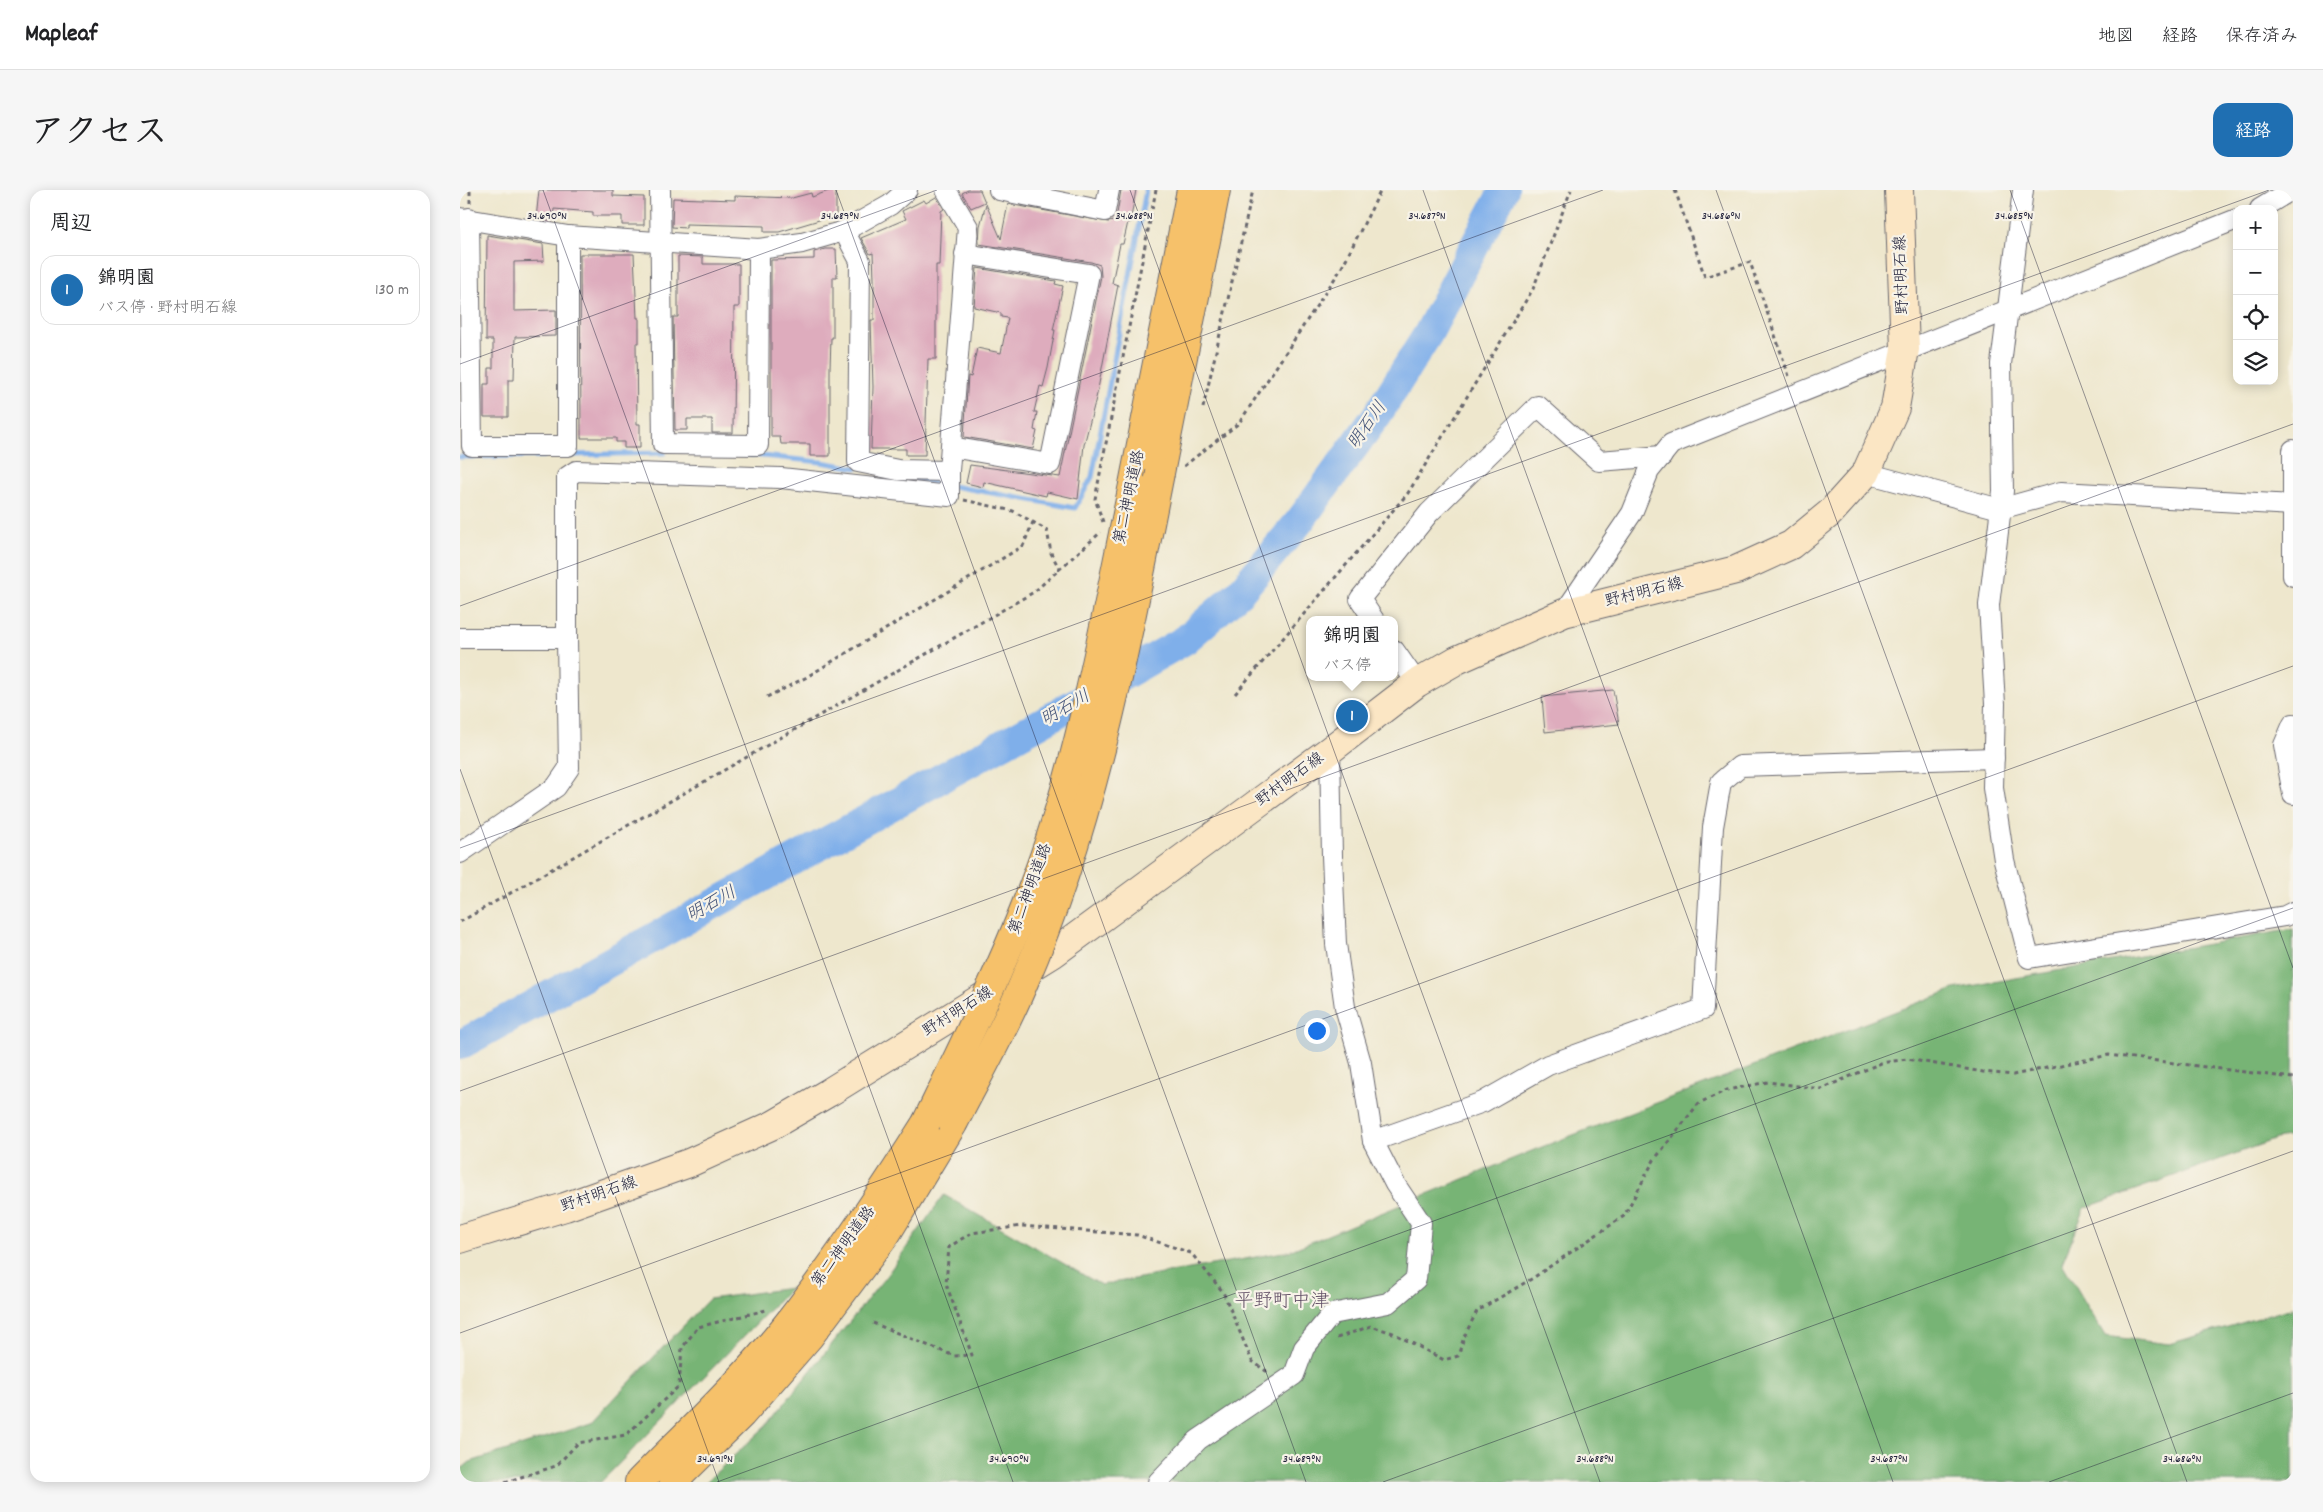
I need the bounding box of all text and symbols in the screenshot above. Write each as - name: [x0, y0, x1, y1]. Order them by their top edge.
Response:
- text: Mapleaf: [25, 18, 97, 52]
- text: 地図: [2098, 25, 2134, 50]
- text: 経路: [2162, 25, 2198, 50]
- text: 保存済み: [2226, 25, 2298, 50]
- button: 経路: [2213, 103, 2293, 157]
- text: アクセス: [30, 110, 168, 160]
- map controls: [2233, 205, 2278, 385]
- button: +: [2233, 205, 2278, 250]
- text: 34.690°N: [527, 208, 567, 225]
- text: 34.689°N: [821, 208, 859, 225]
- text: 34.688°N: [1115, 208, 1153, 225]
- text: 34.687°N: [1408, 208, 1446, 225]
- text: 34.686°N: [1702, 208, 1740, 225]
- text: 34.685°N: [1995, 208, 2033, 225]
- text: 周辺: [50, 210, 92, 240]
- street label: 野村明石線: [1889, 235, 1915, 315]
- button: −: [2233, 250, 2278, 295]
- text: 錦明園: [98, 266, 155, 293]
- text: 1: [65, 279, 69, 302]
- text: 130 m: [375, 279, 409, 302]
- button: locate: [2233, 295, 2278, 340]
- text: バス停 · 野村明石線: [98, 297, 237, 320]
- button: layers: [2233, 340, 2278, 385]
- water label: 明石川: [1342, 397, 1394, 455]
- street label: 第二神明道路: [1109, 448, 1151, 546]
- street label: 野村明石線: [1602, 572, 1686, 614]
- popup: [1306, 616, 1398, 681]
- text: 錦明園: [1323, 624, 1381, 651]
- text: バス停: [1323, 655, 1372, 678]
- water label: 明石川: [1036, 685, 1096, 733]
- pin: 1: [1336, 697, 1368, 735]
- street label: 野村明石線: [1251, 747, 1329, 813]
- street label: 第二神明道路: [1004, 840, 1058, 938]
- water label: 明石川: [682, 881, 742, 929]
- street label: 野村明石線: [918, 981, 998, 1043]
- your location: [1304, 1018, 1330, 1044]
- street label: 野村明石線: [557, 1171, 641, 1219]
- street label: 第二神明道路: [806, 1201, 882, 1293]
- district label: 平野町中津: [1234, 1289, 1330, 1316]
- text: 34.691°N: [697, 1451, 733, 1468]
- text: 34.690°N: [989, 1451, 1029, 1468]
- text: 34.689°N: [1283, 1451, 1321, 1468]
- text: 34.688°N: [1576, 1451, 1614, 1468]
- text: 34.687°N: [1870, 1451, 1908, 1468]
- text: 34.686°N: [2163, 1451, 2201, 1468]

